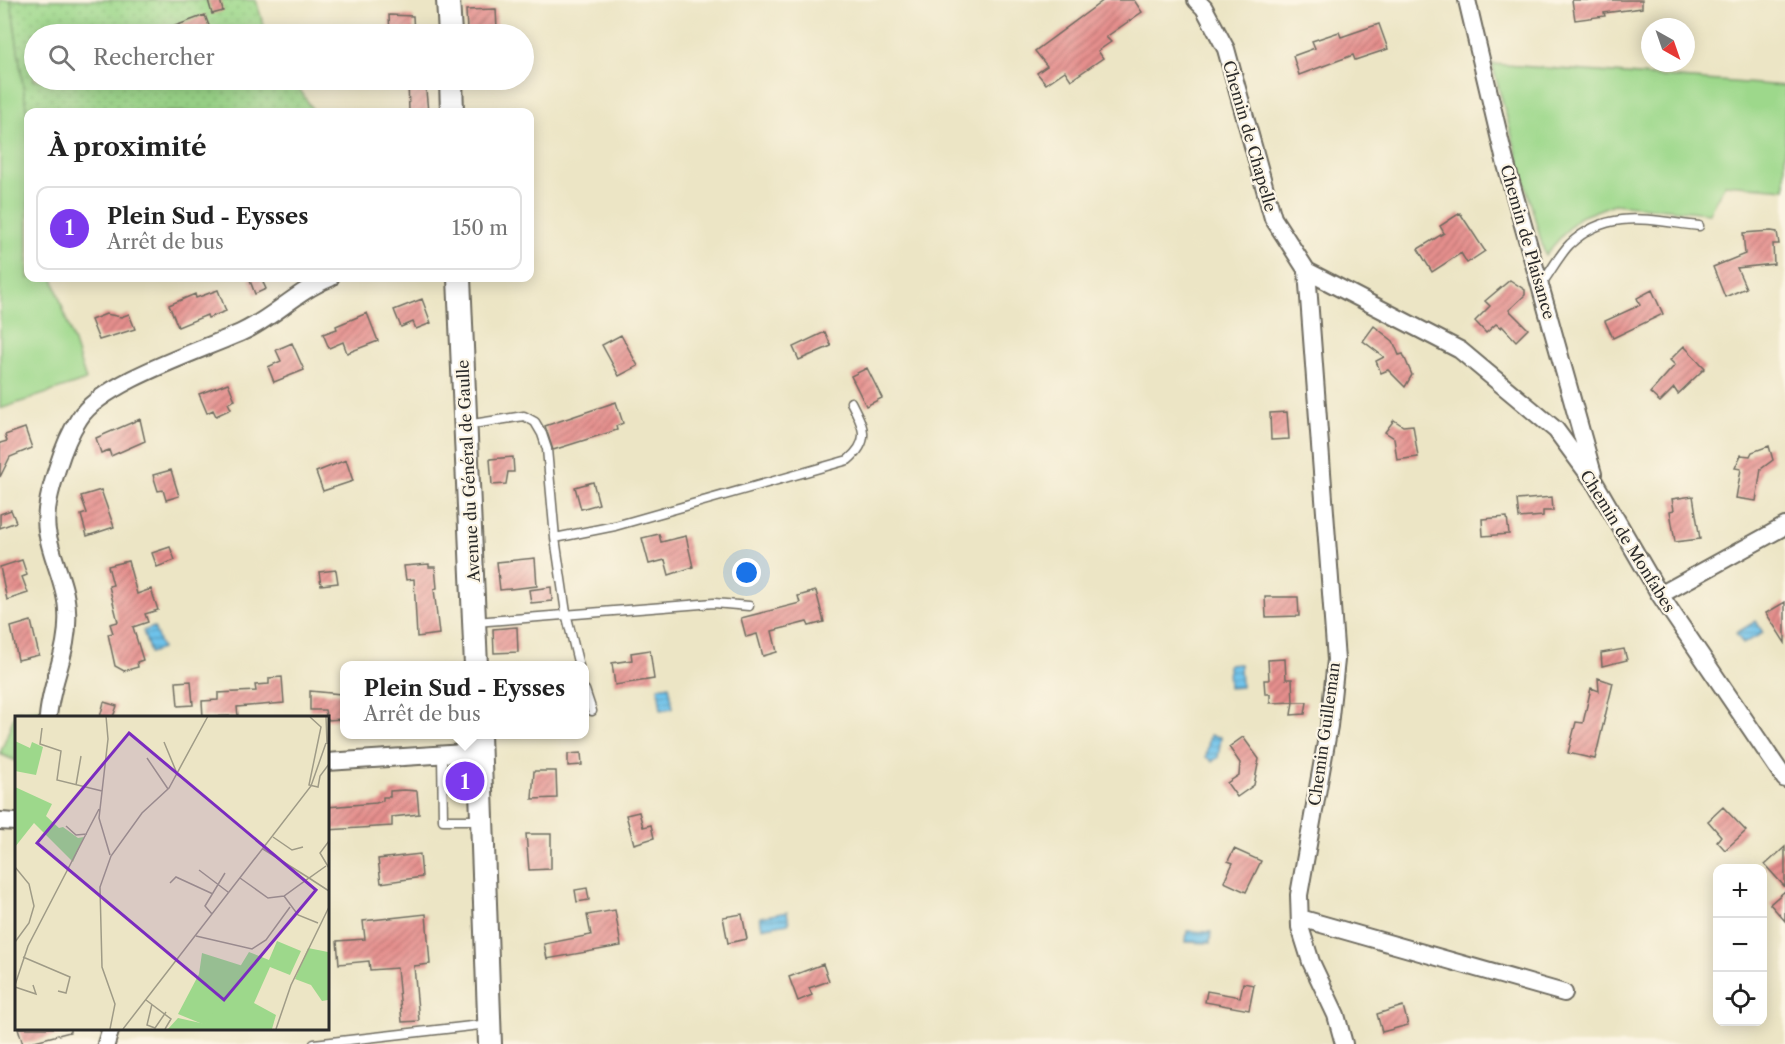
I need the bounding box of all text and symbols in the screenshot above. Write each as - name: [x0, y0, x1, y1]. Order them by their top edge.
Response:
- north arrow: [1641, 18, 1695, 72]
- search box: [24, 24, 534, 90]
- icon: search: [45, 41, 78, 74]
- text: Rechercher: [93, 44, 215, 71]
- street label: Chemin de Chapelle: [1219, 58, 1281, 214]
- text: À proximité: [48, 131, 207, 163]
- street label: Chemin de Plaisance: [1496, 162, 1560, 322]
- text: Plein Sud - Eysses: [107, 203, 308, 230]
- text: 1: [65, 216, 74, 240]
- text: 150 m: [452, 216, 508, 240]
- text: Arrêt de bus: [107, 230, 224, 254]
- street label: Avenue du Général de Gaulle: [452, 359, 484, 584]
- street label: Chemin de Monfabes: [1576, 466, 1680, 616]
- your location: [732, 558, 761, 587]
- popup: [340, 661, 589, 739]
- street label: Chemin Guilleman: [1304, 661, 1344, 807]
- text: Plein Sud - Eysses: [364, 675, 565, 702]
- text: Arrêt de bus: [364, 702, 481, 726]
- inset map: [15, 716, 328, 1029]
- pin: 1: [446, 758, 484, 804]
- map controls: [1713, 864, 1767, 1026]
- button: +: [1713, 864, 1767, 918]
- button: −: [1713, 918, 1767, 972]
- button: locate: [1713, 972, 1767, 1026]

